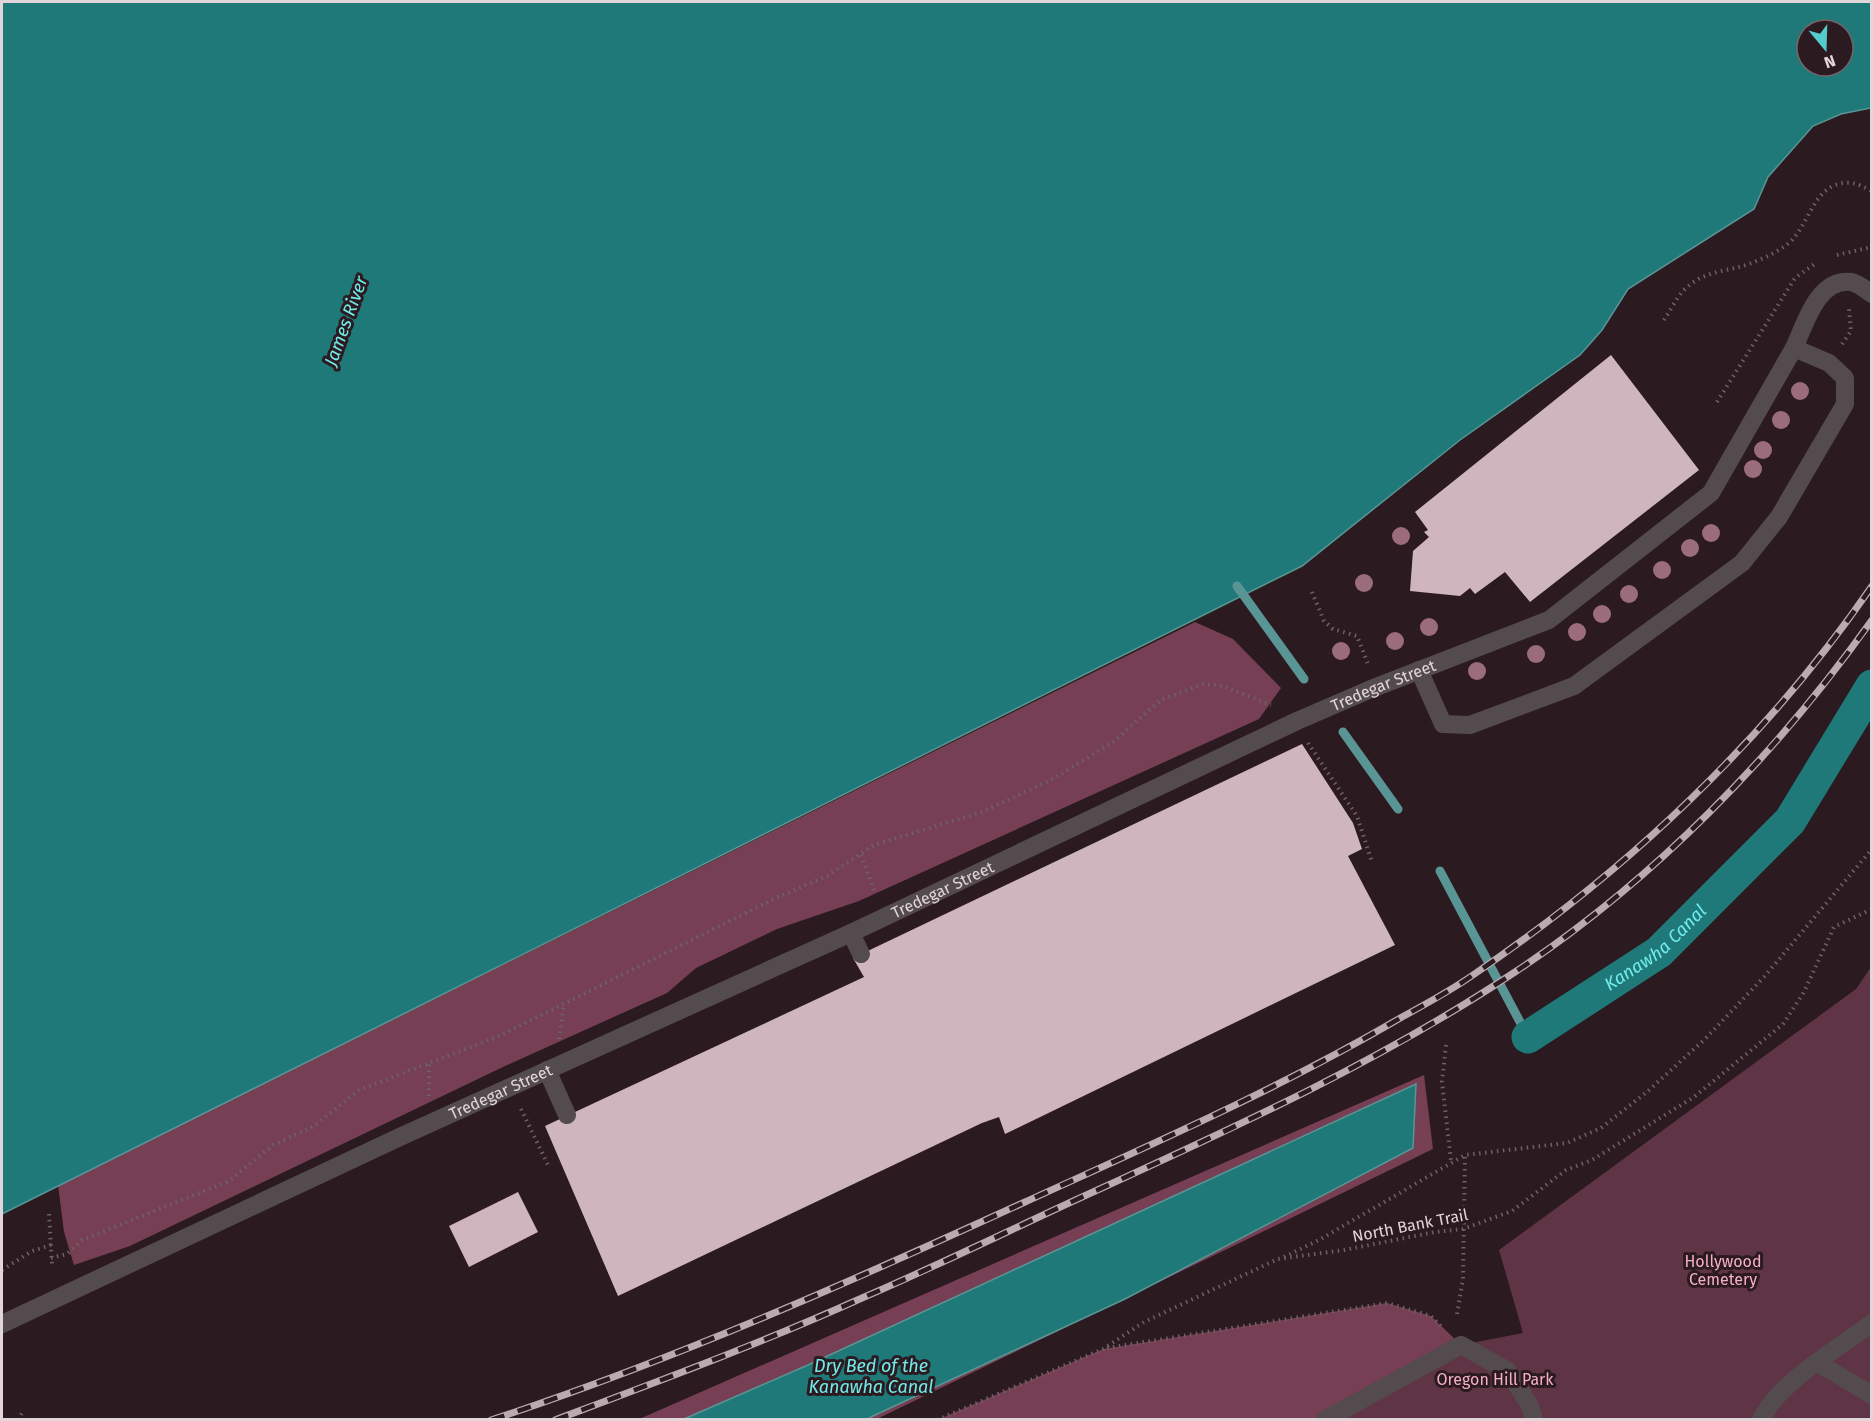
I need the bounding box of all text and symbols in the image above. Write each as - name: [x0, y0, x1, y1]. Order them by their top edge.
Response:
- north arrow: [1795, 18, 1855, 78]
- text: N: [1822, 51, 1838, 72]
- water label: James River: [319, 272, 373, 370]
- street label: Tredegar Street: [1328, 656, 1439, 715]
- street label: Tredegar Street: [888, 857, 997, 922]
- water label: Kanawha Canal: [1600, 900, 1711, 995]
- street label: Tredegar Street: [446, 1060, 555, 1124]
- street label: North Bank Trail: [1351, 1205, 1470, 1246]
- park label: Hollywood Cemetery: [1684, 1252, 1762, 1289]
- water label: Dry Bed of the Kanawha Canal: [808, 1355, 934, 1398]
- park label: Oregon Hill Park: [1436, 1370, 1554, 1389]

